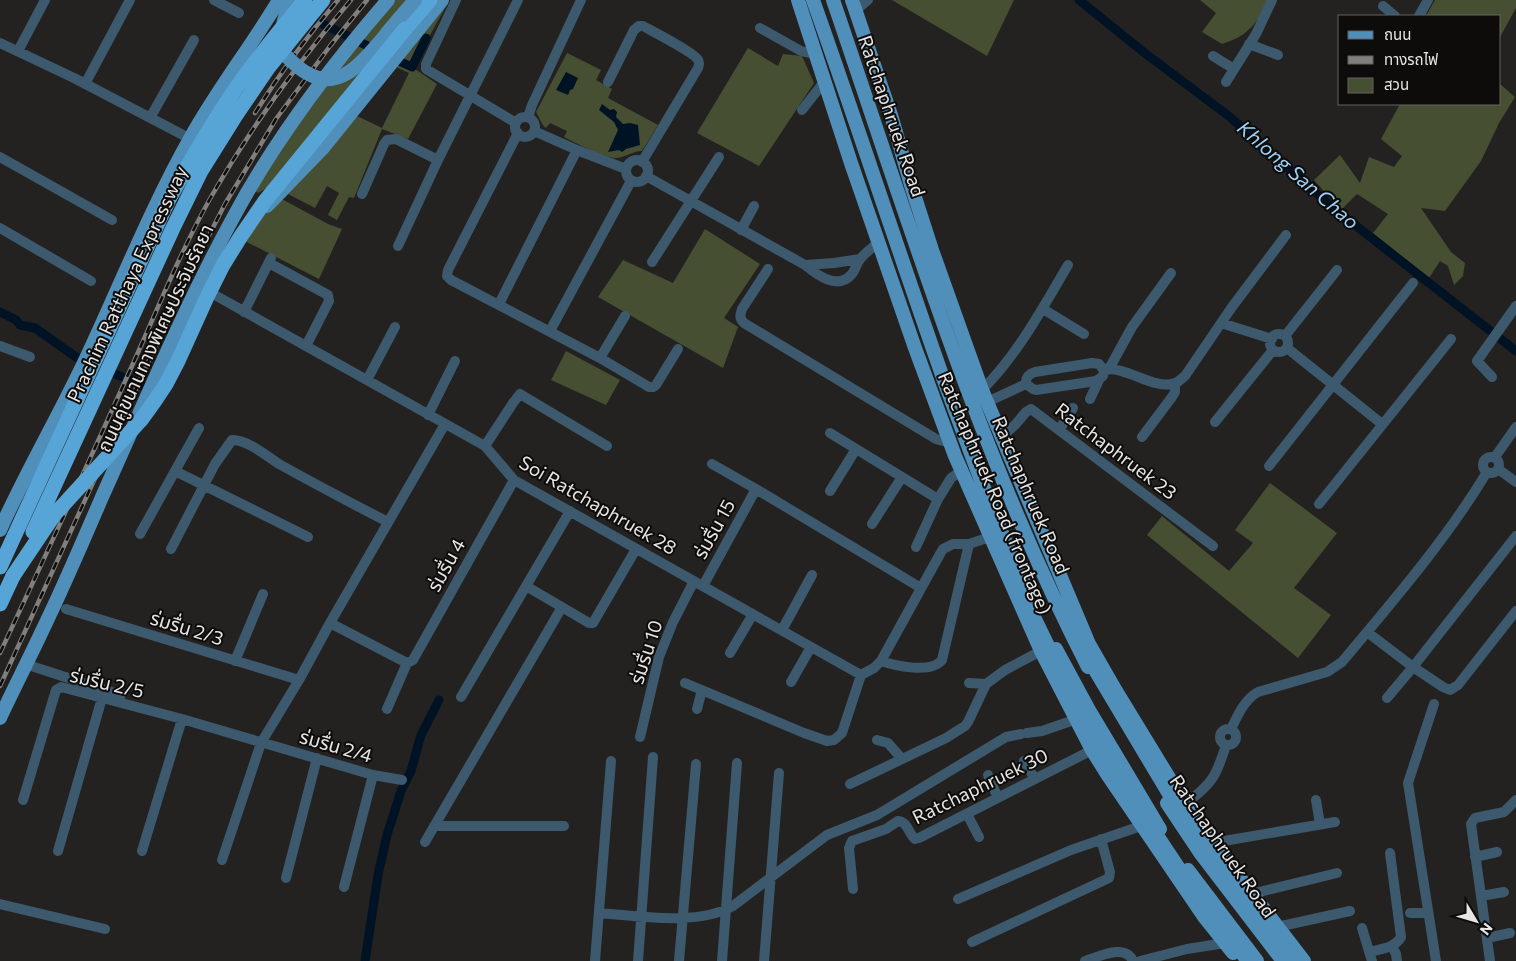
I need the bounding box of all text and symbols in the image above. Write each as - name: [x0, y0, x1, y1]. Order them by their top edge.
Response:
- legend: [1338, 15, 1501, 105]
- text: ถนน: [1384, 25, 1411, 43]
- street label: Ratchaphruek Road: [854, 32, 931, 200]
- text: ทางรถไฟ: [1384, 50, 1438, 68]
- text: สวน: [1384, 75, 1409, 93]
- water label: Khlong San Chao: [1233, 115, 1364, 234]
- street label: Prachim Ratthaya Expressway: [62, 162, 192, 406]
- street label: ถนนคู่ขนานทางพิเศษประจิมรัถยา: [92, 220, 219, 456]
- street label: Ratchaphruek Road (frontage): [933, 368, 1057, 618]
- street label: Ratchaphruek 23: [1051, 397, 1182, 504]
- street label: Ratchaphruek Road: [987, 413, 1075, 577]
- street label: Soi Ratchaphruek 28: [516, 450, 681, 559]
- street label: ร่มรื่น 15: [687, 494, 739, 563]
- street label: ร่มรื่น 4: [421, 534, 469, 595]
- street label: ร่มรื่น 2/3: [148, 605, 227, 650]
- street label: ร่มรื่น 10: [623, 617, 667, 687]
- street label: ร่มรื่น 2/5: [68, 662, 147, 702]
- street label: ร่มรื่น 2/4: [297, 723, 375, 767]
- street label: Ratchaphruek 30: [908, 743, 1051, 828]
- street label: Ratchaphruek Road: [1165, 770, 1281, 922]
- north arrow: [1451, 896, 1501, 946]
- text: N: [1477, 920, 1497, 939]

